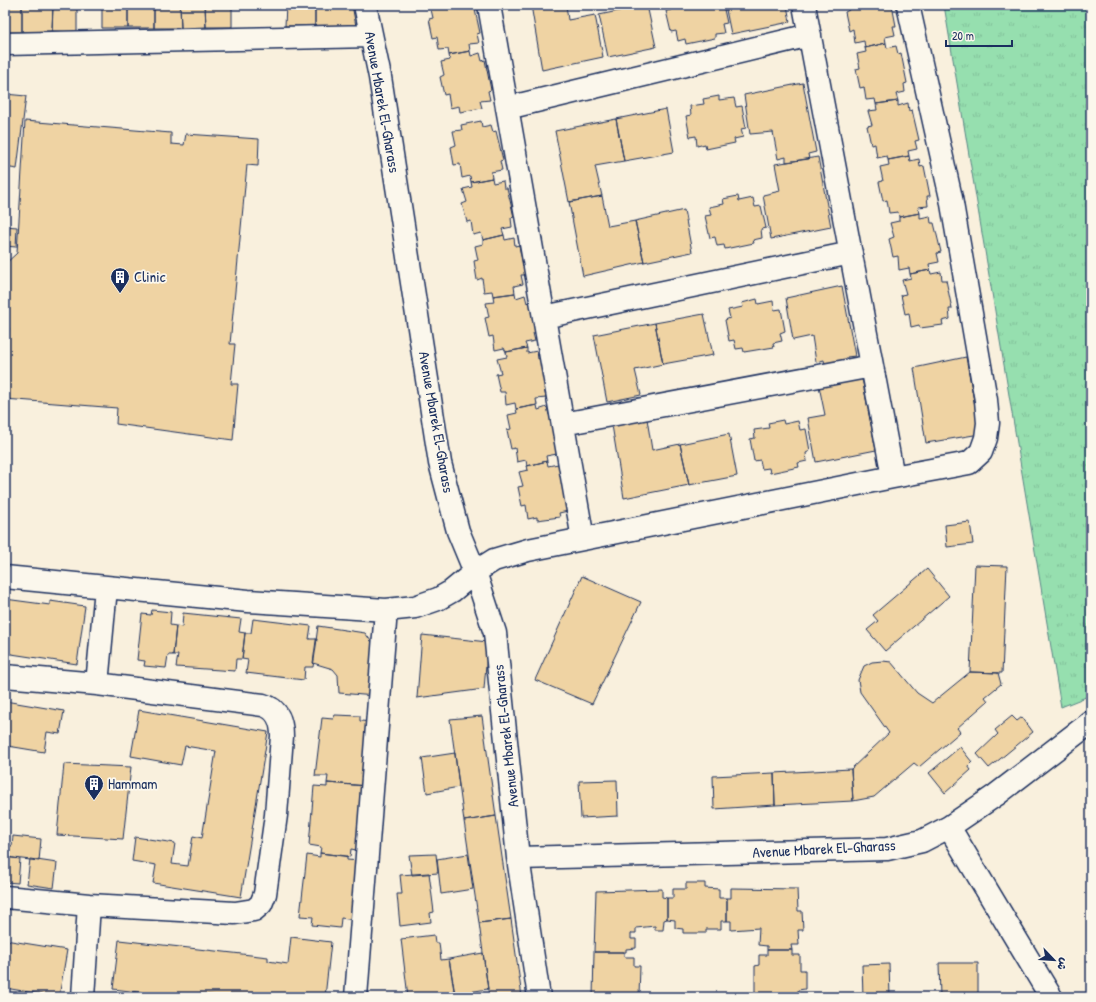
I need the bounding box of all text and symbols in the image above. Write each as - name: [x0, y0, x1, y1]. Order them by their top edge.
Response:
- scale bar: [946, 22, 1012, 48]
- text: 20 m: [952, 27, 974, 44]
- street label: Avenue Mbarek El-Gharass: [360, 30, 405, 174]
- building icon: Clinic: [109, 266, 131, 294]
- place label: Clinic: [134, 266, 166, 287]
- street label: Avenue Mbarek El-Gharass: [414, 350, 459, 494]
- street label: Avenue Mbarek El-Gharass: [488, 664, 523, 808]
- building icon: Hammam: [83, 773, 105, 801]
- place label: Hammam: [108, 773, 157, 794]
- street label: Avenue Mbarek El-Gharass: [752, 834, 896, 863]
- north arrow: [1034, 940, 1074, 980]
- text: ش: [1054, 956, 1072, 973]

